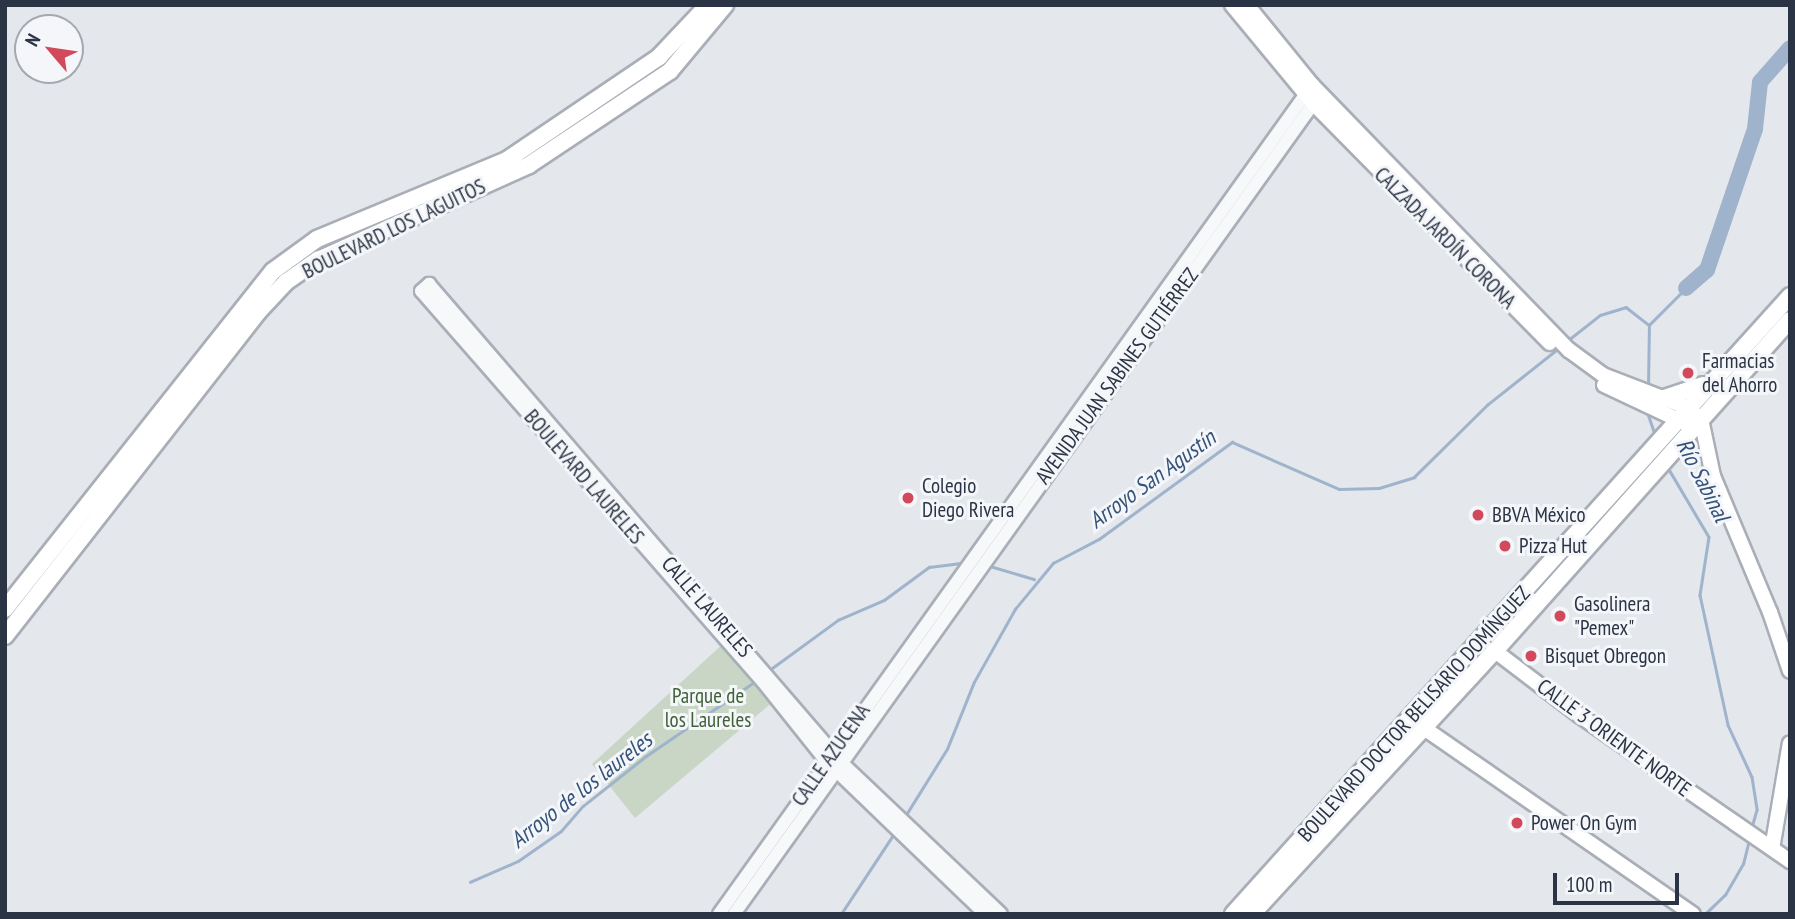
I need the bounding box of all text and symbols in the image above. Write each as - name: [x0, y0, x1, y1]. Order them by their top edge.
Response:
- north arrow: [14, 14, 84, 84]
- text: N: [19, 29, 45, 50]
- street label: CALZADA JARDÍN CORONA: [1369, 162, 1521, 314]
- street label: BOULEVARD LOS LAGUITOS: [298, 174, 490, 284]
- street label: AVENIDA JUAN SABINES GUTIÉRREZ: [1030, 263, 1204, 489]
- place label: Farmacias del Ahorro: [1702, 348, 1778, 398]
- marker: Farmacias del Ahorro: [1680, 365, 1696, 381]
- street label: BOULEVARD LAURELES: [519, 405, 649, 549]
- water label: Arroyo San Agustín: [1083, 424, 1221, 534]
- water label: Río Sabinal: [1670, 434, 1736, 526]
- place label: Colegio Diego Rivera: [922, 473, 1014, 523]
- marker: Colegio Diego Rivera: [900, 490, 916, 506]
- place label: BBVA México: [1492, 502, 1586, 528]
- marker: BBVA México: [1470, 507, 1486, 523]
- place label: Pizza Hut: [1519, 533, 1587, 559]
- marker: Pizza Hut: [1497, 538, 1513, 554]
- street label: CALLE LAURELES: [656, 551, 758, 663]
- street label: BOULEVARD DOCTOR BELISARIO DOMÍNGUEZ: [1293, 581, 1535, 847]
- place label: Gasolinera "Pemex": [1574, 591, 1650, 641]
- marker: Gasolinera "Pemex": [1552, 608, 1568, 624]
- place label: Bisquet Obregon: [1545, 643, 1666, 669]
- marker: Bisquet Obregon: [1523, 648, 1539, 664]
- street label: CALLE 3 ORIENTE NORTE: [1532, 674, 1696, 802]
- park label: Parque de los Laureles: [665, 683, 751, 733]
- street label: CALLE AZUCENA: [786, 699, 876, 811]
- water label: Arroyo de los laureles: [505, 726, 657, 854]
- place label: Power On Gym: [1531, 810, 1637, 836]
- marker: Power On Gym: [1509, 815, 1525, 831]
- scale bar: [1557, 860, 1683, 904]
- text: 100 m: [1566, 871, 1612, 898]

